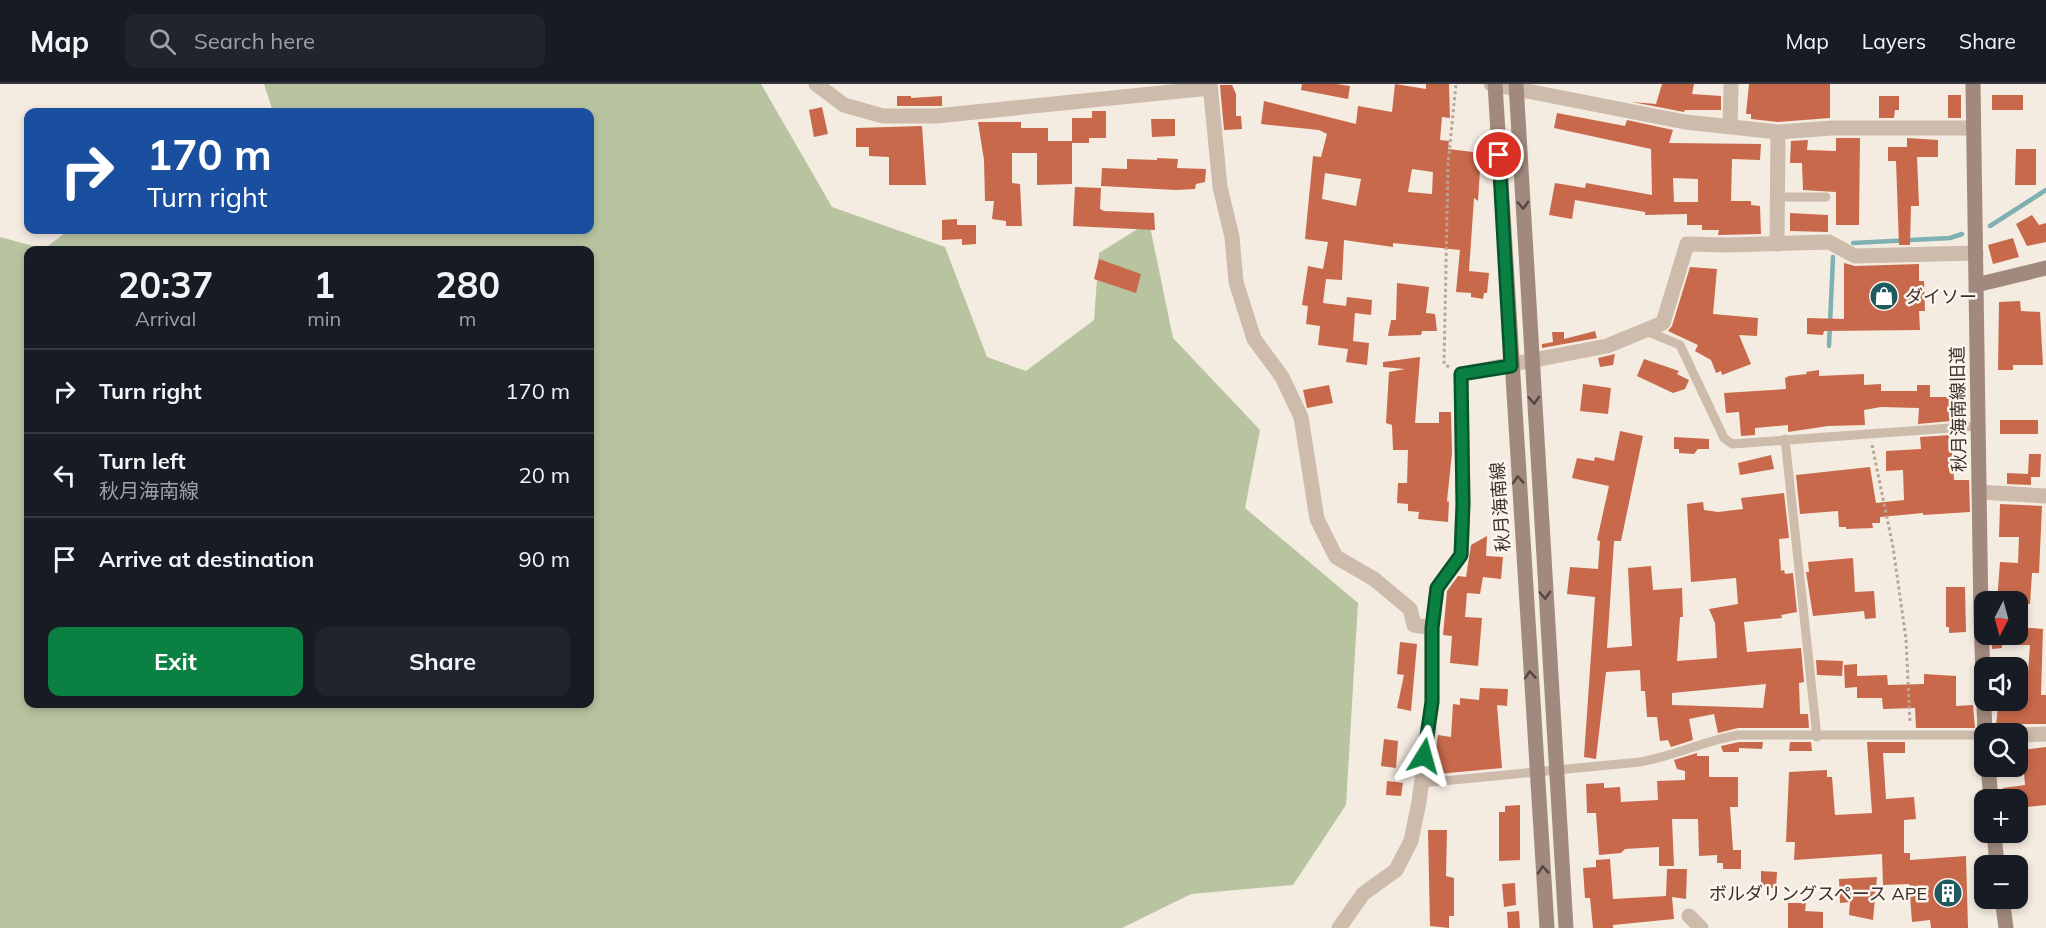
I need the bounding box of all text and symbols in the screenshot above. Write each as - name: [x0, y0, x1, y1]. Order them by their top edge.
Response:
- search box: [125, 14, 545, 68]
- text: Map: [30, 24, 89, 59]
- icon: search: [146, 25, 179, 58]
- text: Search here: [194, 27, 315, 55]
- text: Map: [1786, 28, 1829, 54]
- text: Layers: [1862, 28, 1926, 54]
- text: Share: [1959, 28, 2016, 54]
- text: 170 m: [147, 128, 272, 181]
- pin: [1473, 129, 1524, 180]
- icon: right: [48, 132, 126, 210]
- icon: arrive: [1482, 138, 1515, 171]
- text: Turn right: [147, 180, 267, 214]
- one-way arrow: [1516, 201, 1529, 210]
- text: 20:37: [118, 262, 213, 307]
- text: 1: [313, 262, 335, 307]
- text: 280: [435, 262, 500, 307]
- shop icon: ダイソー: [1868, 280, 1900, 312]
- place label: ダイソー: [1905, 285, 1977, 308]
- text: Arrival: [135, 306, 196, 331]
- text: min: [307, 306, 341, 331]
- text: m: [459, 306, 476, 331]
- street label: 秋月海南線旧道: [1945, 346, 1971, 472]
- icon: right: [48, 375, 81, 408]
- text: Turn right: [99, 377, 202, 405]
- text: 170 m: [505, 377, 570, 405]
- one-way arrow: [1527, 395, 1540, 404]
- text: Turn left: [99, 447, 186, 475]
- icon: left: [48, 459, 81, 492]
- text: 20 m: [519, 461, 570, 489]
- street label: 秋月海南線: [1485, 461, 1515, 553]
- one-way arrow: [1512, 476, 1525, 485]
- text: 秋月海南線: [99, 478, 199, 503]
- icon: arrive: [48, 543, 81, 576]
- text: Arrive at destination: [99, 545, 314, 573]
- text: 90 m: [519, 545, 570, 573]
- one-way arrow: [1539, 590, 1552, 599]
- north arrow: [1974, 591, 2028, 645]
- map controls: [1974, 591, 2028, 909]
- button: Exit: [48, 627, 303, 696]
- button: Share: [315, 627, 570, 696]
- button: sound: [1974, 657, 2028, 711]
- one-way arrow: [1524, 671, 1537, 680]
- button: search: [1974, 723, 2028, 777]
- position arrow: [1392, 724, 1456, 788]
- button: +: [1974, 789, 2028, 843]
- button: −: [1974, 855, 2028, 909]
- one-way arrow: [1537, 865, 1550, 874]
- building icon: ボルダリングスペース APE: [1932, 877, 1964, 909]
- place label: ボルダリングスペース APE: [1709, 882, 1927, 905]

